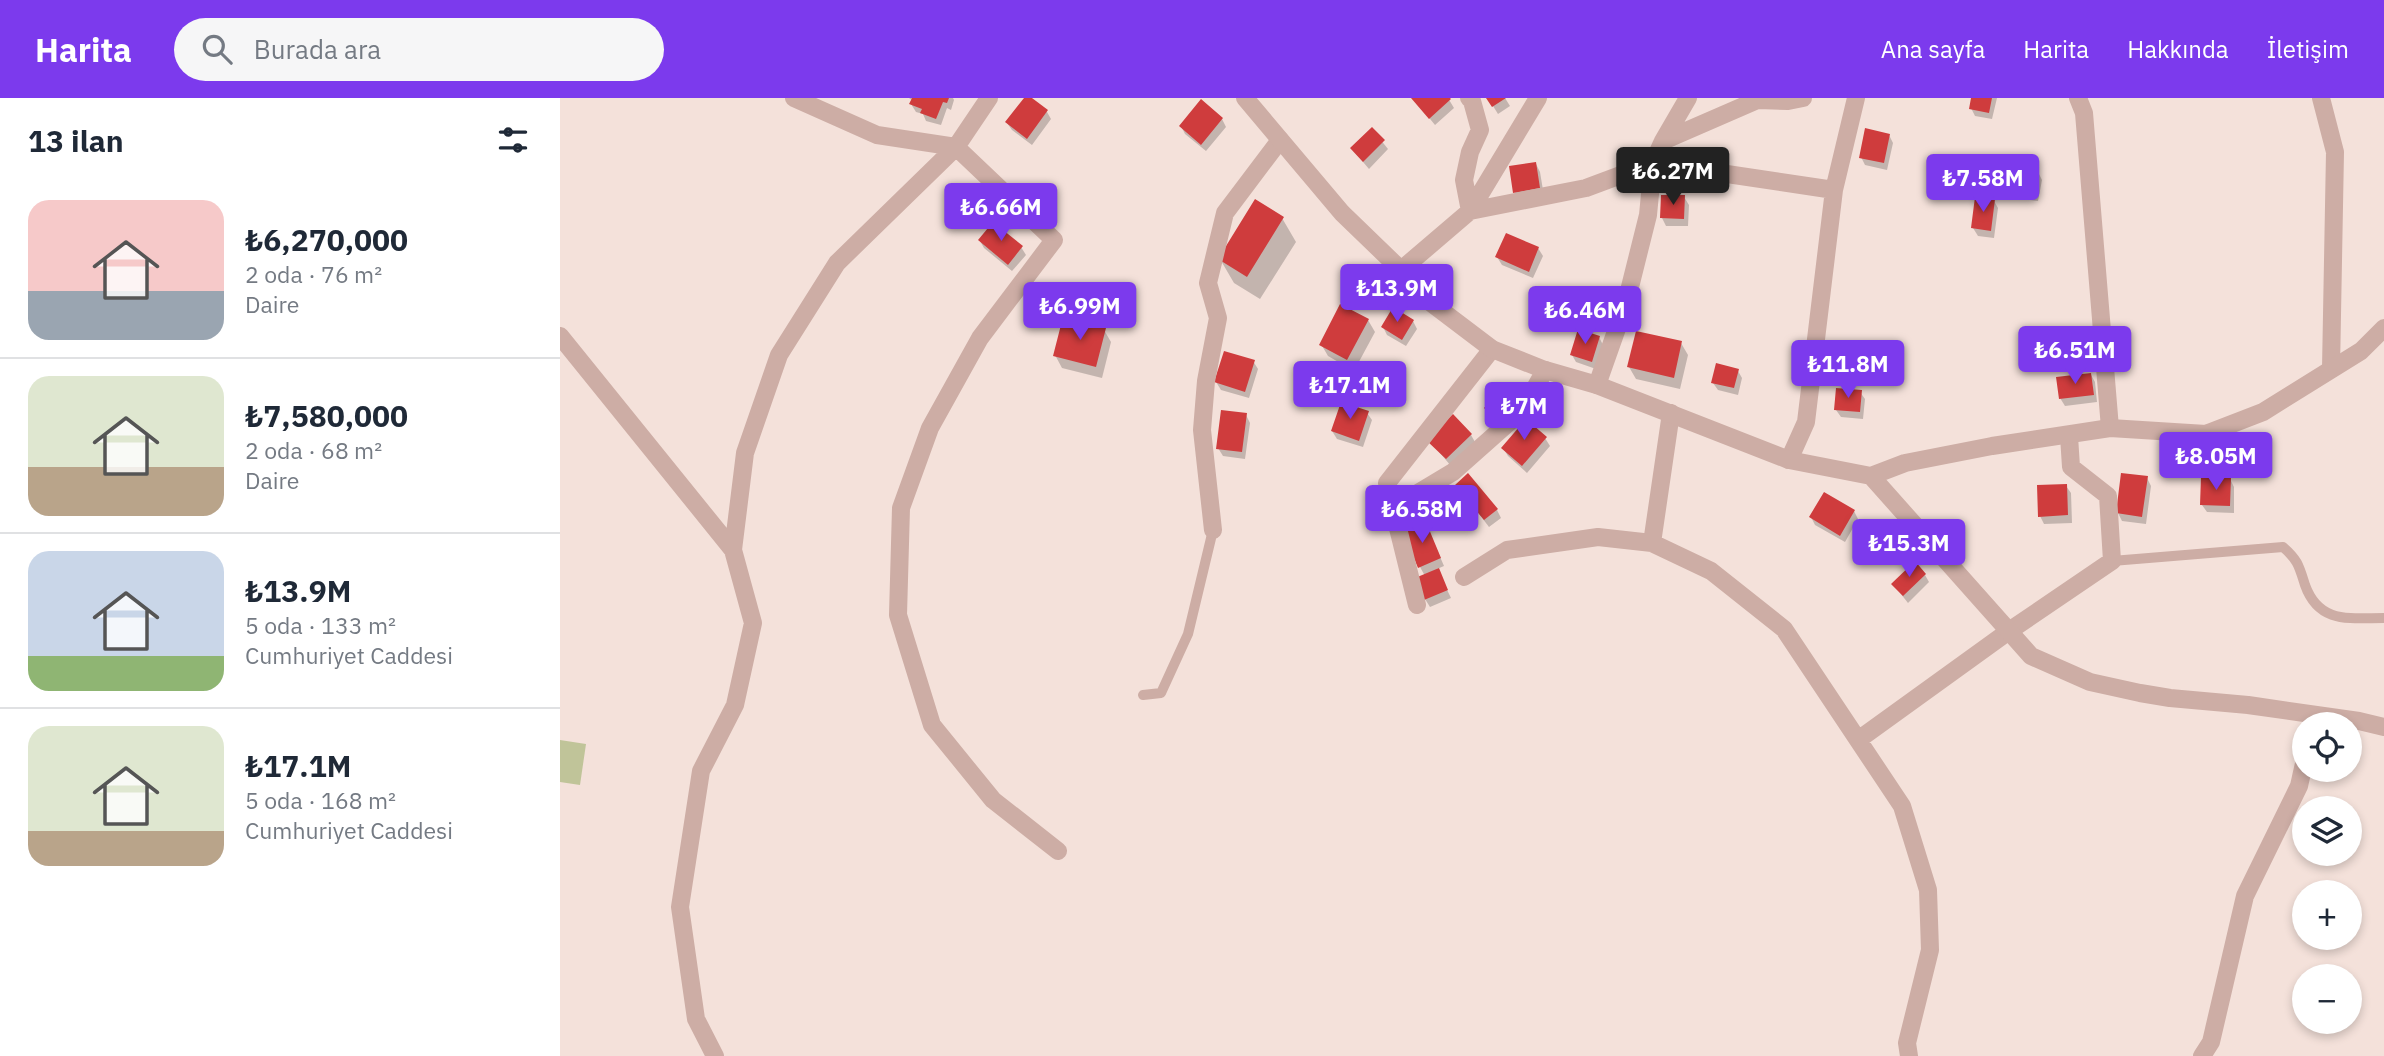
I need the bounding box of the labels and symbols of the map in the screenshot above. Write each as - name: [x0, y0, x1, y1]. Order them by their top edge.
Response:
- pin: ₺6.27M: [1616, 148, 1730, 207]
- pin: ₺7.58M: [1926, 155, 2040, 214]
- pin: ₺6.66M: [944, 184, 1058, 243]
- pin: ₺13.9M: [1340, 264, 1454, 324]
- pin: ₺6.99M: [1023, 282, 1137, 342]
- pin: ₺6.46M: [1528, 286, 1642, 346]
- pin: ₺6.51M: [2018, 327, 2132, 386]
- pin: ₺11.8M: [1791, 341, 1905, 400]
- pin: ₺17.1M: [1293, 362, 1407, 421]
- pin: ₺7M: [1490, 382, 1558, 442]
- pin: ₺8.05M: [2159, 432, 2273, 492]
- pin: ₺6.58M: [1365, 486, 1479, 545]
- pin: ₺15.3M: [1852, 519, 1966, 579]

